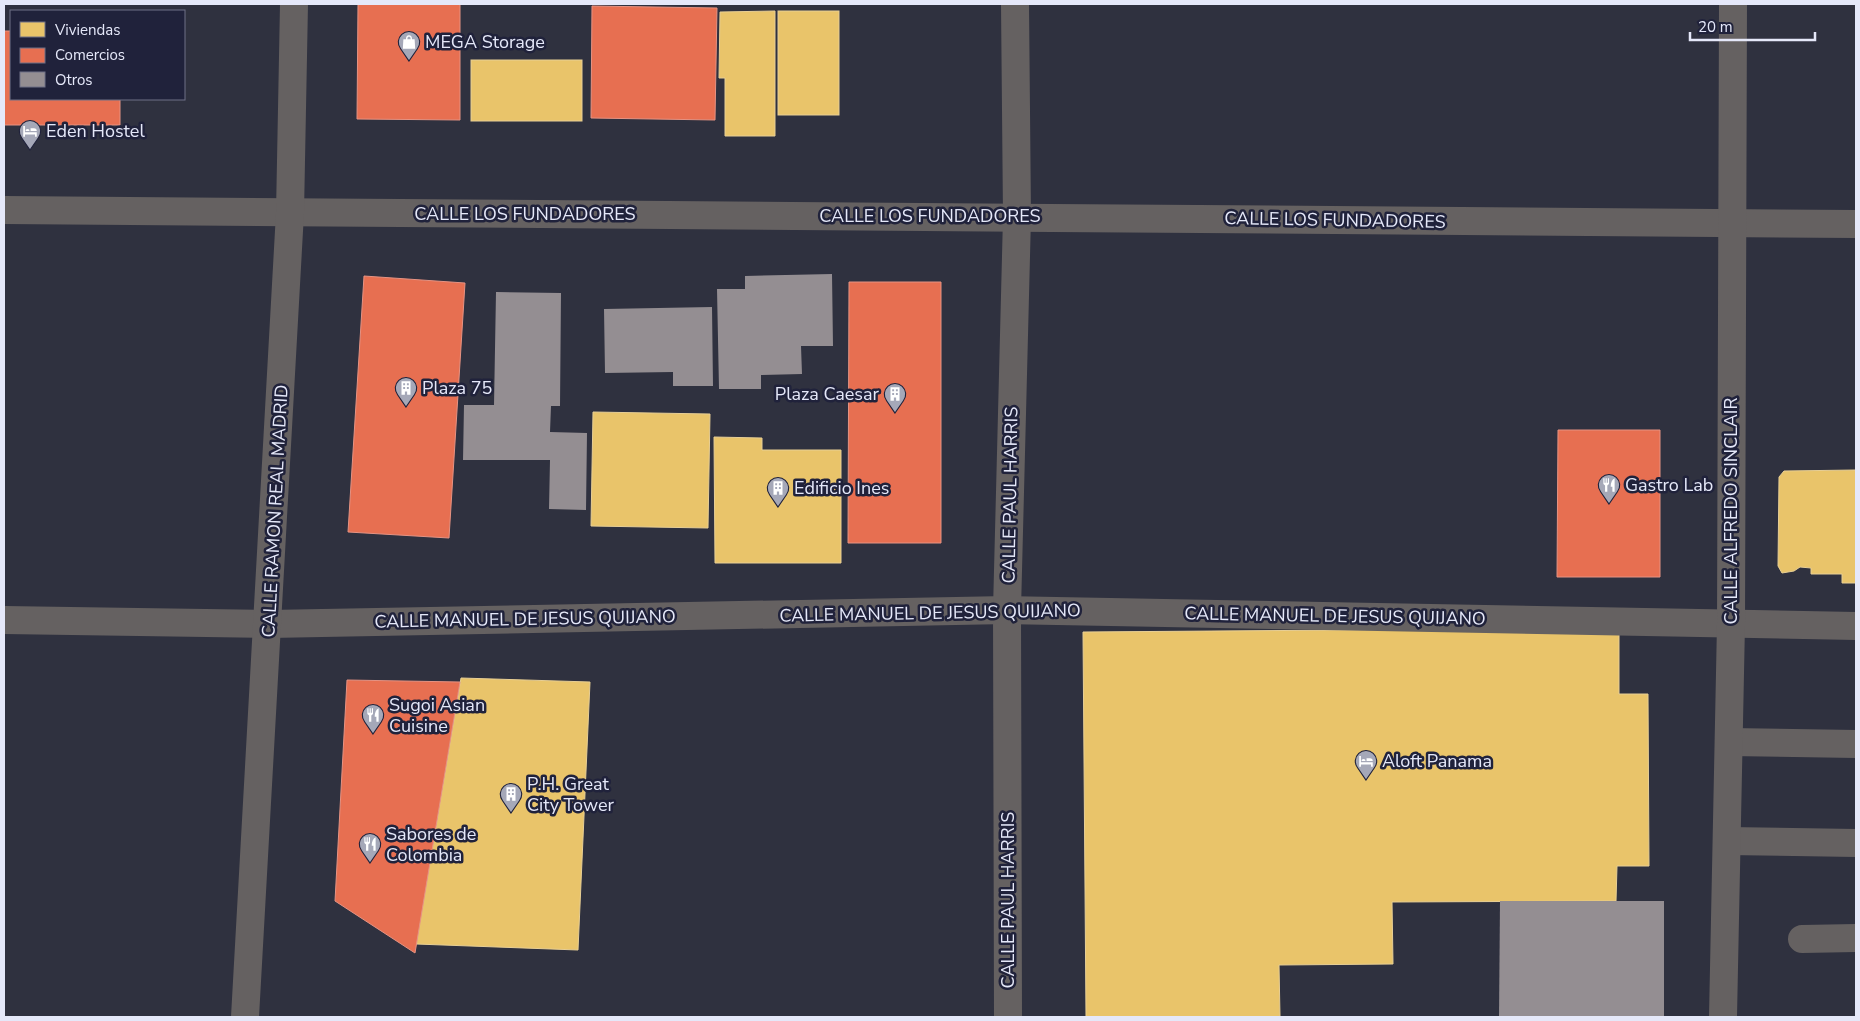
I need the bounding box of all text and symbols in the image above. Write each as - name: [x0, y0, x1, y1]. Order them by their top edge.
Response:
- legend: [10, 10, 185, 100]
- scale bar: [1690, 10, 1815, 42]
- text: 20 m: [1698, 17, 1733, 37]
- text: Viviendas: [54, 20, 120, 40]
- shop icon: MEGA Storage: [397, 30, 421, 61]
- place label: MEGA Storage: [425, 30, 545, 54]
- text: Comercios: [55, 45, 125, 65]
- text: Otros: [55, 70, 93, 90]
- hotel icon: Eden Hostel: [18, 119, 42, 150]
- place label: Eden Hostel: [46, 119, 145, 143]
- street label: CALLE LOS FUNDADORES: [414, 202, 636, 226]
- street label: CALLE LOS FUNDADORES: [819, 204, 1041, 228]
- street label: CALLE LOS FUNDADORES: [1224, 206, 1446, 234]
- building icon: Plaza 75: [394, 376, 418, 407]
- place label: Plaza 75: [422, 376, 492, 400]
- place label: Plaza Caesar: [775, 382, 880, 406]
- building icon: Plaza Caesar: [883, 382, 907, 413]
- street label: CALLE RAMON REAL MADRID: [256, 384, 294, 638]
- street label: CALLE ALFREDO SINCLAIR: [1719, 398, 1743, 624]
- street label: CALLE PAUL HARRIS: [996, 406, 1024, 584]
- restaurant icon: Gastro Lab: [1597, 473, 1621, 504]
- place label: Gastro Lab: [1625, 473, 1713, 497]
- building icon: Edificio Ines: [766, 476, 790, 507]
- place label: Edificio Ines: [794, 476, 889, 500]
- street label: CALLE MANUEL DE JESUS QUIJANO: [779, 598, 1081, 628]
- street label: CALLE MANUEL DE JESUS QUIJANO: [1184, 601, 1486, 631]
- street label: CALLE MANUEL DE JESUS QUIJANO: [374, 604, 676, 634]
- place label: Sugoi Asian Cuisine: [389, 693, 485, 738]
- restaurant icon: Sugoi Asian Cuisine: [361, 703, 385, 734]
- hotel icon: Aloft Panama: [1354, 749, 1378, 780]
- place label: Aloft Panama: [1382, 749, 1492, 773]
- place label: P.H. Great City Tower: [527, 772, 615, 817]
- building icon: P.H. Great City Tower: [499, 782, 523, 813]
- street label: CALLE PAUL HARRIS: [996, 812, 1020, 988]
- place label: Sabores de Colombia: [386, 822, 476, 867]
- restaurant icon: Sabores de Colombia: [358, 832, 382, 863]

